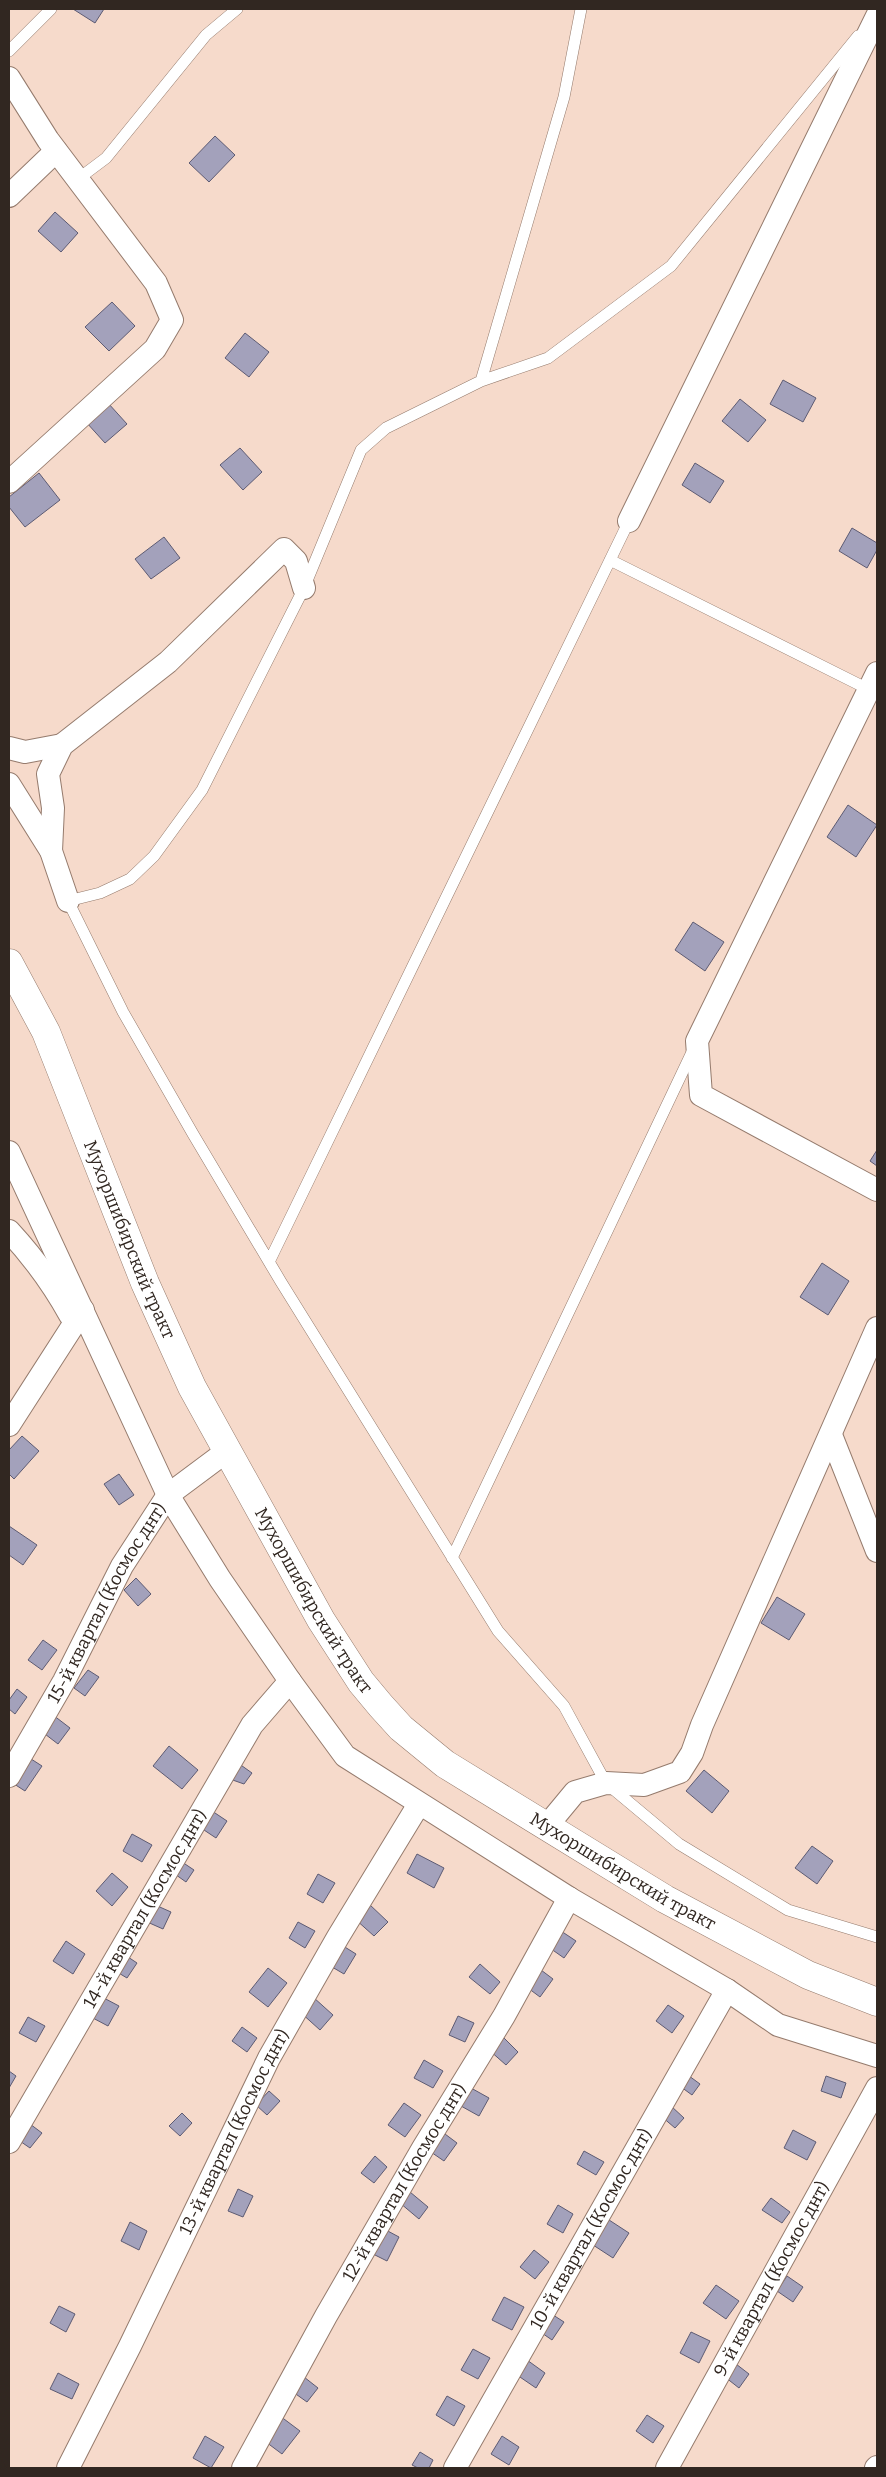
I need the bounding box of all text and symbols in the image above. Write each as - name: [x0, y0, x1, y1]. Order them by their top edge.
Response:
- street label: Мухоршибирский тракт: [79, 1137, 180, 1342]
- street label: 15-й квартал (Космос днт): [43, 1499, 171, 1707]
- street label: Мухоршибирский тракт: [250, 1504, 377, 1698]
- street label: 14-й квартал (Космос днт): [78, 1805, 211, 2012]
- street label: Мухоршибирский тракт: [526, 1808, 720, 1935]
- street label: 13-й квартал (Космос днт): [174, 2025, 294, 2238]
- street label: 12-й квартал (Космос днт): [337, 2079, 471, 2285]
- street label: 10-й квартал (Космос днт): [525, 2125, 657, 2333]
- street label: 9-й квартал (Космос днт): [709, 2178, 834, 2380]

